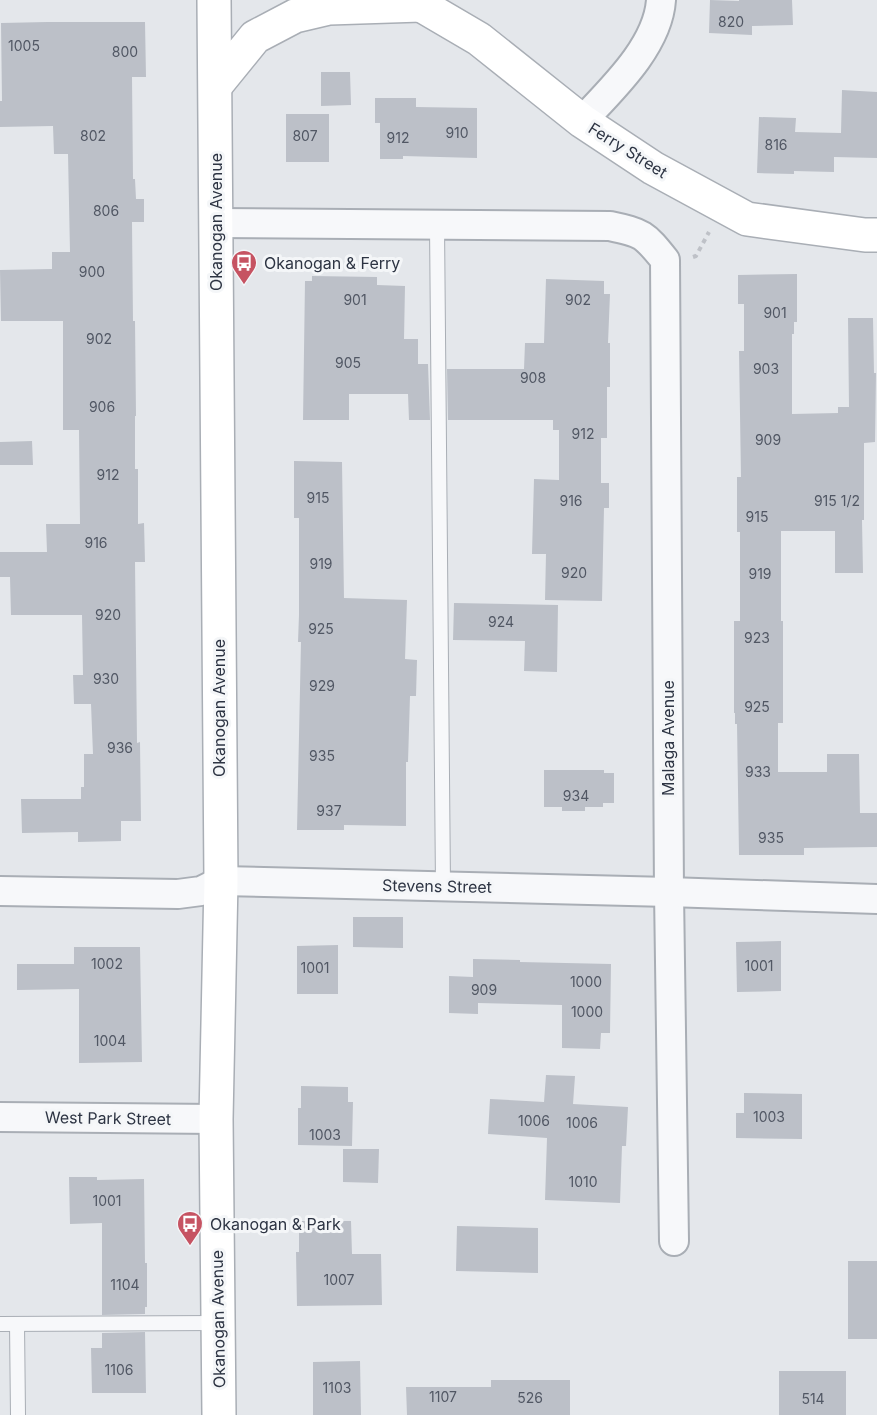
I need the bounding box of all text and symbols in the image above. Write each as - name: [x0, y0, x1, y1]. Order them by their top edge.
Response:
- house number: 820: [718, 13, 744, 30]
- house number: 1005: [8, 37, 40, 54]
- house number: 800: [112, 43, 138, 60]
- street label: Ferry Street: [585, 118, 671, 182]
- house number: 910: [445, 124, 469, 141]
- house number: 802: [80, 127, 106, 144]
- house number: 807: [292, 127, 318, 144]
- house number: 912: [387, 129, 409, 146]
- house number: 816: [764, 136, 788, 153]
- street label: Okanogan Avenue: [206, 153, 226, 291]
- house number: 806: [93, 202, 119, 219]
- bus stop icon: Okanogan & Ferry: [229, 248, 259, 286]
- place label: Okanogan & Ferry: [264, 253, 400, 273]
- house number: 900: [79, 263, 105, 280]
- house number: 901: [343, 291, 367, 308]
- house number: 902: [565, 291, 591, 308]
- house number: 901: [763, 304, 787, 321]
- house number: 902: [86, 330, 112, 347]
- house number: 905: [335, 354, 361, 371]
- house number: 903: [753, 360, 779, 377]
- house number: 908: [520, 369, 546, 386]
- house number: 906: [89, 398, 115, 415]
- house number: 912: [572, 425, 594, 442]
- house number: 909: [755, 431, 781, 448]
- house number: 912: [97, 466, 119, 483]
- house number: 915: [307, 489, 329, 506]
- house number: 916: [559, 492, 583, 509]
- house number: 915 1/2: [814, 492, 860, 509]
- house number: 915: [746, 508, 768, 525]
- house number: 916: [84, 534, 108, 551]
- house number: 919: [309, 555, 333, 572]
- house number: 920: [561, 564, 587, 581]
- house number: 919: [748, 565, 772, 582]
- house number: 920: [95, 606, 121, 623]
- house number: 924: [488, 613, 514, 630]
- house number: 925: [308, 620, 334, 637]
- house number: 923: [744, 629, 770, 646]
- street label: Okanogan Avenue: [209, 639, 229, 777]
- house number: 930: [93, 670, 119, 687]
- house number: 929: [309, 677, 335, 694]
- street label: Malaga Avenue: [658, 680, 678, 796]
- house number: 925: [744, 698, 770, 715]
- house number: 936: [107, 739, 133, 756]
- house number: 935: [309, 747, 335, 764]
- house number: 933: [745, 763, 771, 780]
- house number: 934: [563, 787, 589, 804]
- house number: 937: [316, 802, 342, 819]
- house number: 935: [758, 829, 784, 846]
- street label: Stevens Street: [382, 875, 492, 897]
- house number: 1002: [91, 955, 123, 972]
- house number: 1001: [744, 957, 774, 974]
- house number: 1001: [300, 959, 330, 976]
- house number: 1000: [570, 973, 602, 990]
- house number: 909: [471, 981, 497, 998]
- house number: 1000: [571, 1003, 603, 1020]
- house number: 1004: [94, 1032, 126, 1049]
- street label: West Park Street: [45, 1107, 171, 1129]
- house number: 1003: [753, 1108, 785, 1125]
- house number: 1006: [518, 1112, 550, 1129]
- house number: 1006: [566, 1114, 598, 1131]
- house number: 1003: [309, 1126, 341, 1143]
- house number: 1010: [568, 1173, 598, 1190]
- house number: 1001: [92, 1192, 122, 1209]
- bus stop icon: Okanogan & Park: [175, 1209, 205, 1247]
- place label: Okanogan & Park: [210, 1214, 341, 1234]
- street label: Okanogan Avenue: [207, 1250, 229, 1388]
- house number: 1007: [323, 1271, 355, 1288]
- house number: 1104: [110, 1276, 140, 1293]
- house number: 1106: [105, 1361, 133, 1378]
- house number: 1103: [323, 1379, 351, 1396]
- house number: 1107: [429, 1388, 457, 1405]
- house number: 526: [517, 1389, 543, 1406]
- house number: 514: [801, 1390, 825, 1407]

